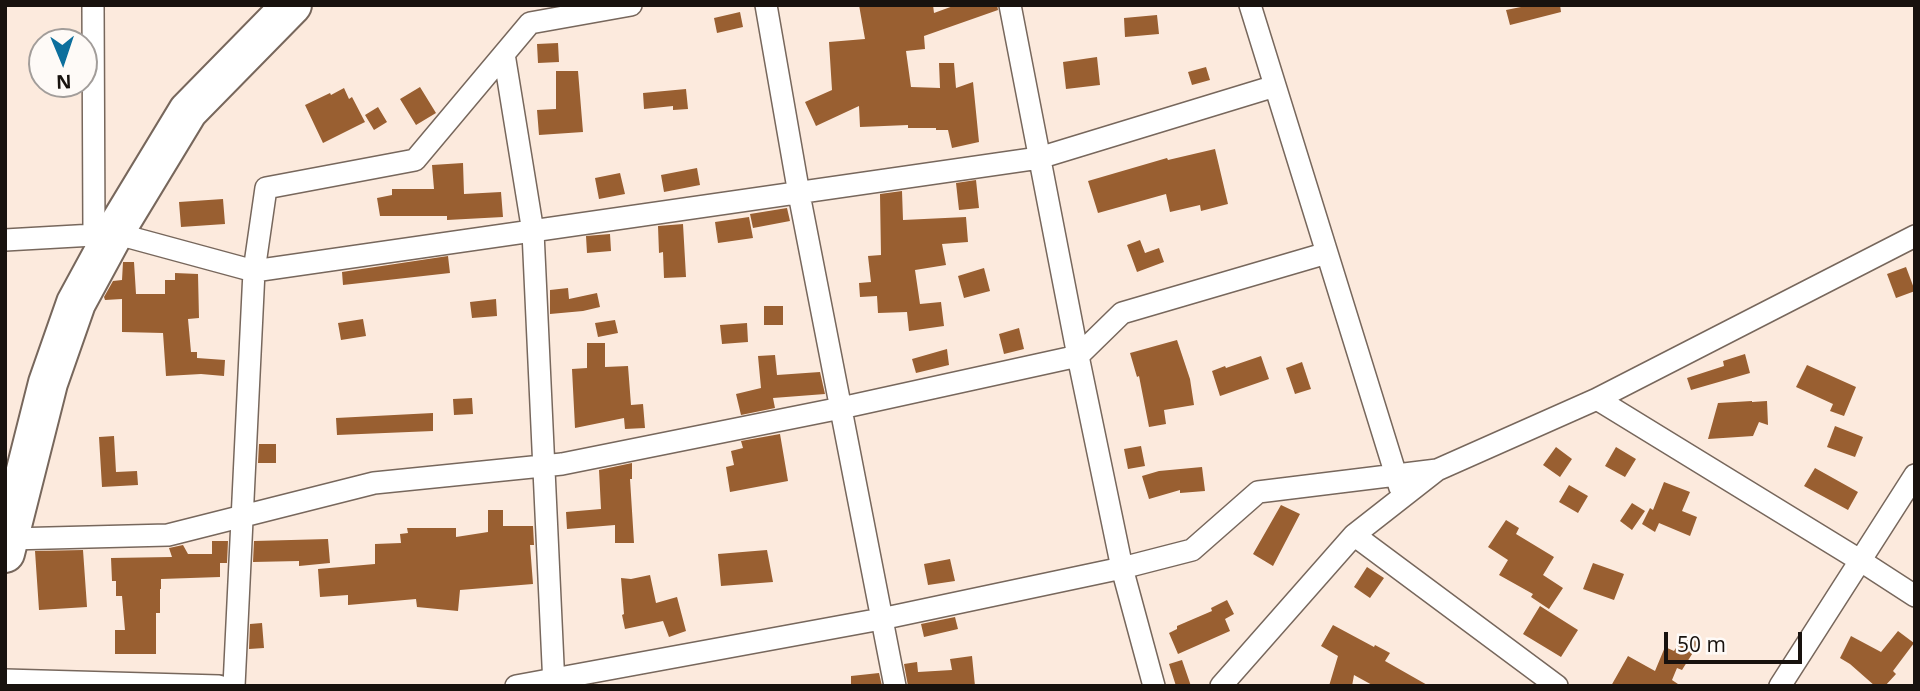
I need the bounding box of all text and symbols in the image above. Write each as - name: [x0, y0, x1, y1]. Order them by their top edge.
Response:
- north arrow: [28, 28, 98, 98]
- text: N: [55, 69, 72, 95]
- scale bar: [1668, 618, 1806, 662]
- text: 50 m: [1677, 630, 1726, 658]

